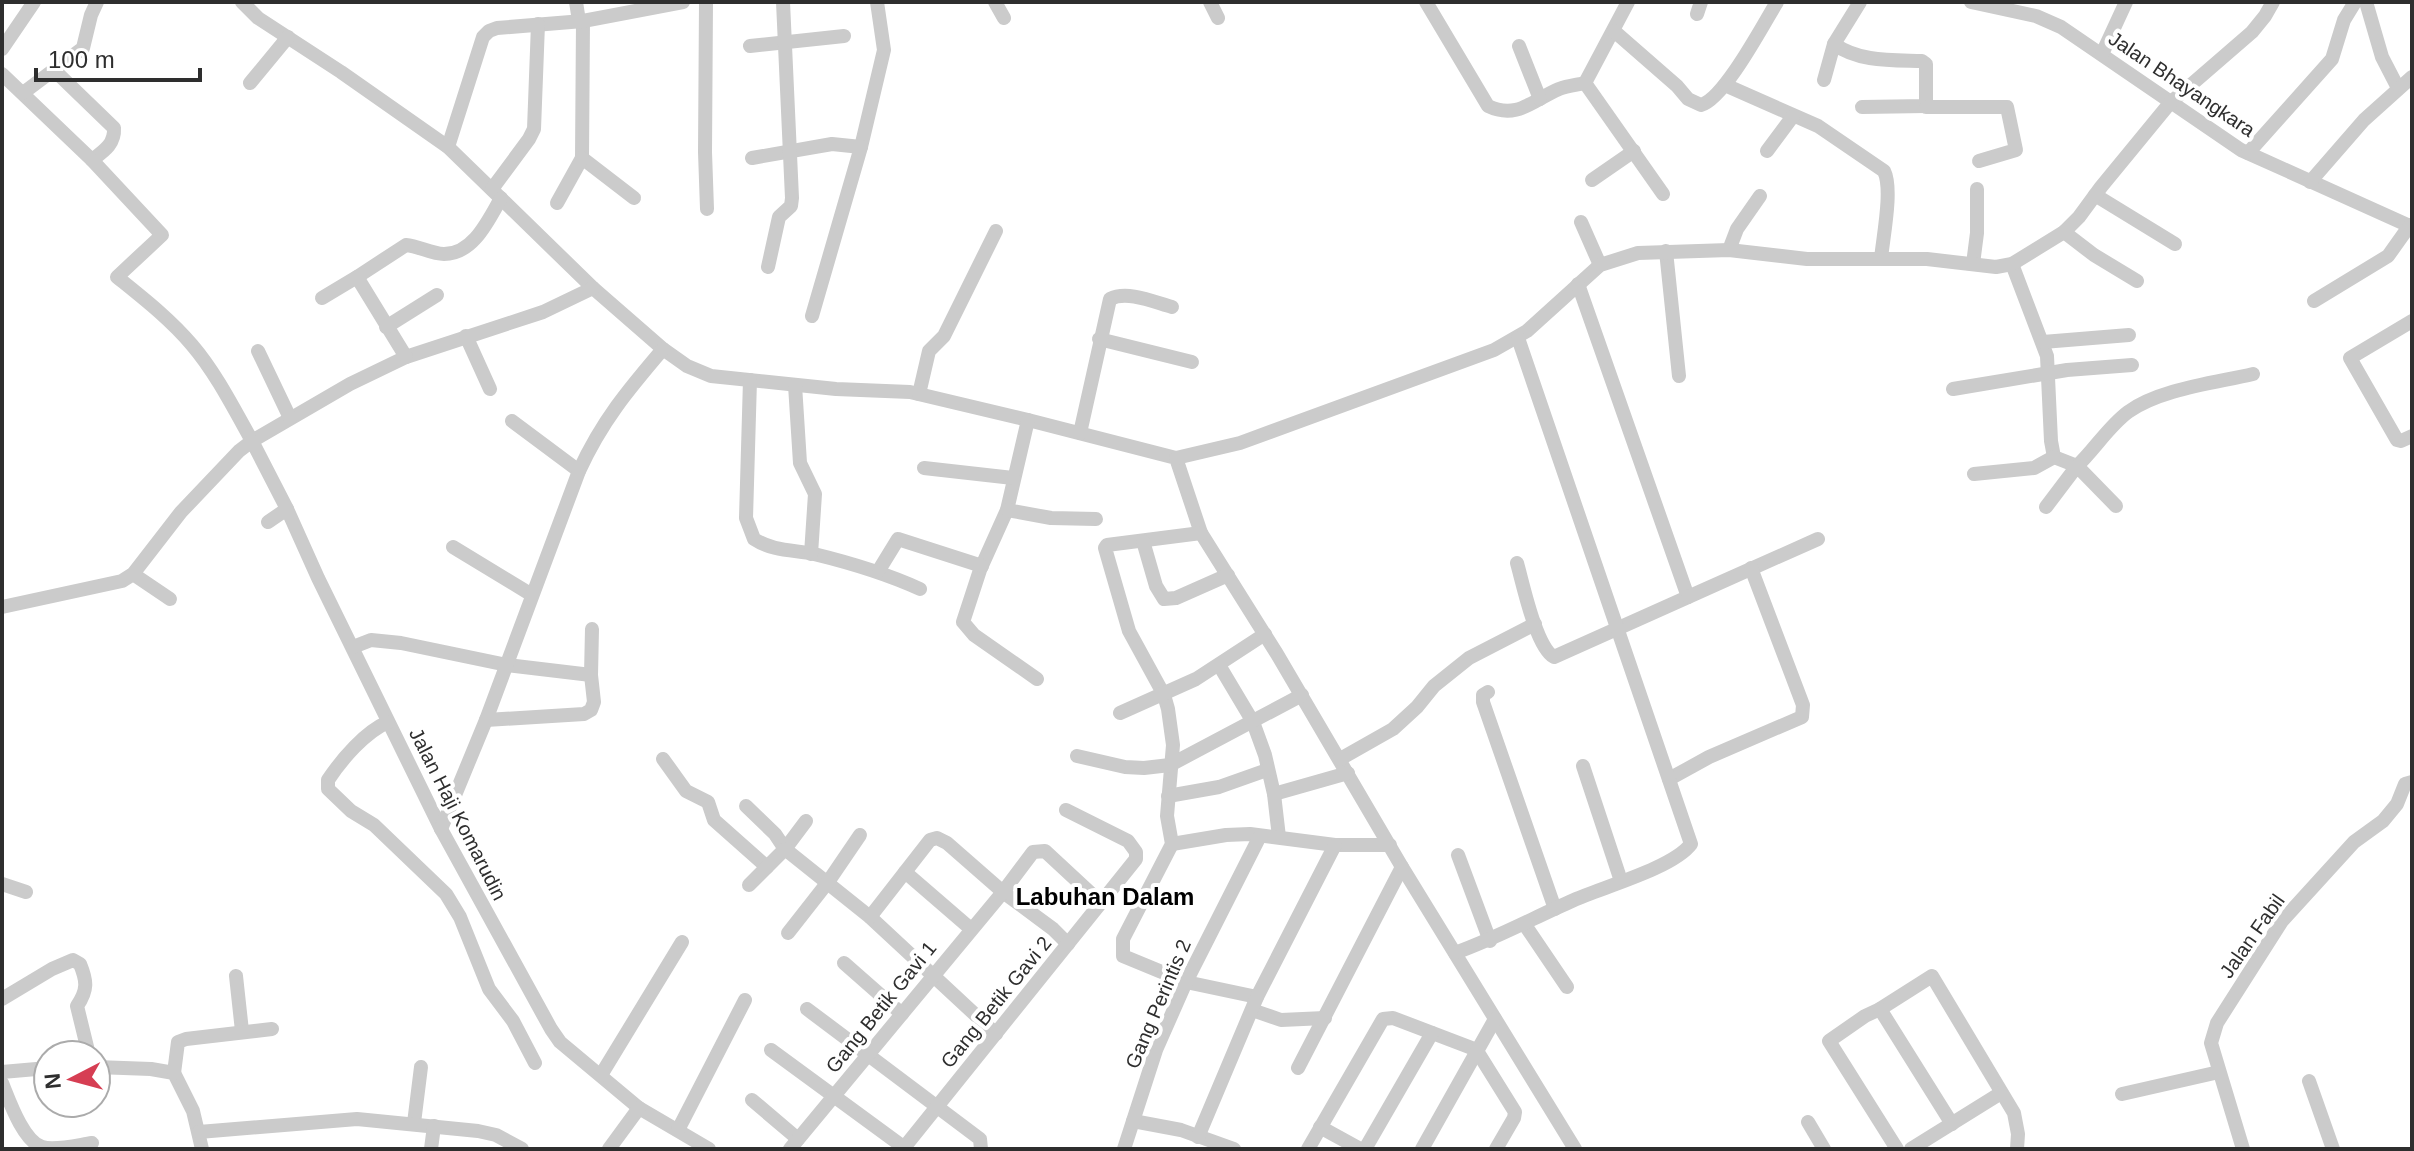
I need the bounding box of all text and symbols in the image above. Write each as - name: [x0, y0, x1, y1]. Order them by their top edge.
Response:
- street label: Jalan Bhayangkara: [2105, 27, 2260, 141]
- scale bar: [36, 32, 200, 82]
- text: 100 m: [48, 46, 115, 73]
- street label: Jalan Haji Komarudin: [405, 724, 511, 904]
- district label: Labuhan Dalam: [1016, 883, 1194, 910]
- street label: Jalan Fabil: [2215, 890, 2289, 982]
- street label: Gang Betik Gavi 2: [936, 932, 1056, 1072]
- street label: Gang Perintis 2: [1121, 936, 1195, 1072]
- street label: Gang Betik Gavi 1: [821, 937, 941, 1077]
- north arrow: [32, 1039, 112, 1119]
- text: N: [39, 1072, 66, 1090]

